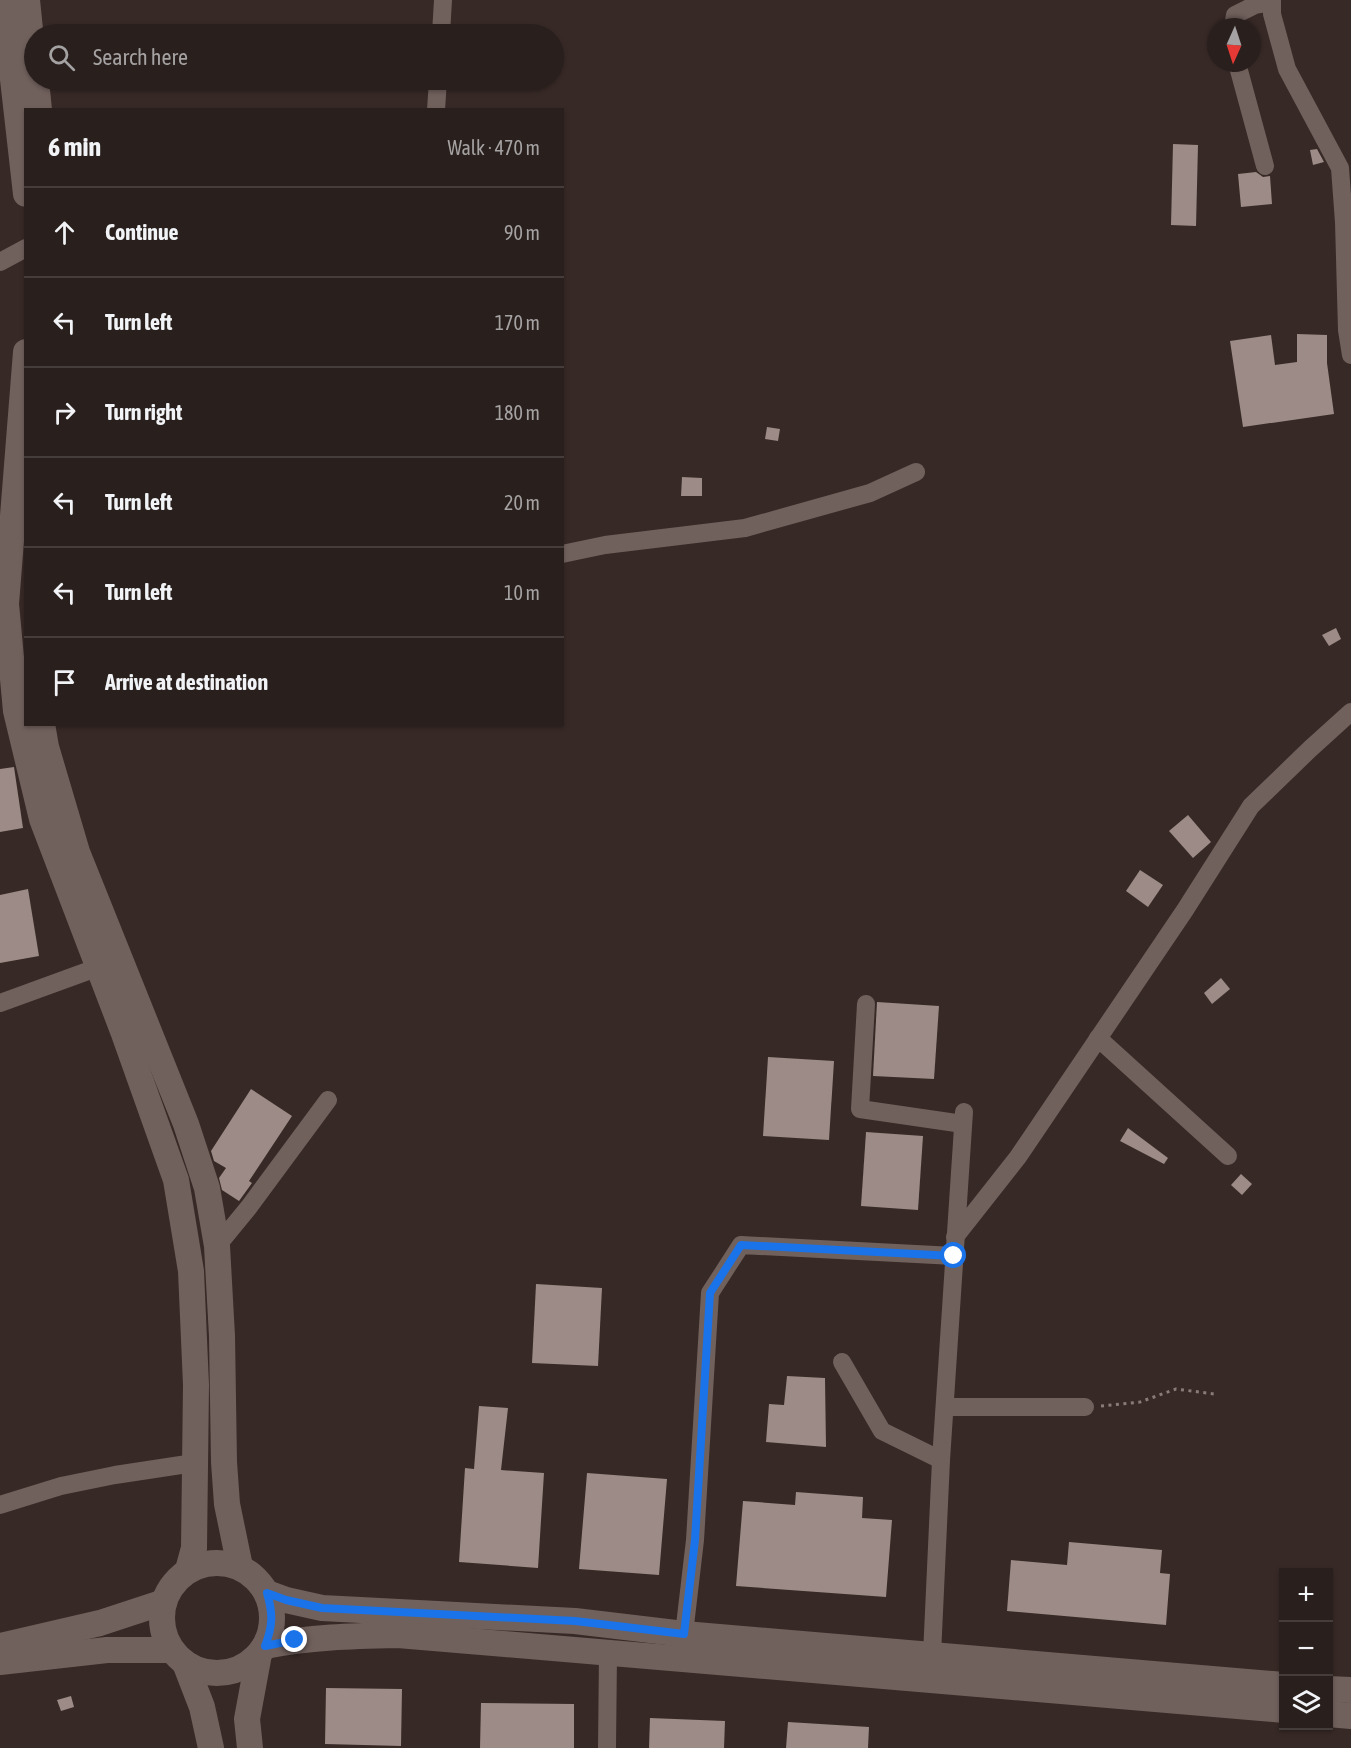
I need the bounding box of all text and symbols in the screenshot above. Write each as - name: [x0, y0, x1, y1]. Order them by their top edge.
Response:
- north arrow: [1207, 18, 1261, 72]
- search box: [24, 24, 564, 90]
- icon: search: [45, 41, 78, 74]
- text: Search here: [93, 44, 188, 70]
- text: 6 min: [48, 132, 101, 162]
- text: Walk · 470 m: [448, 136, 540, 159]
- icon: ahead: [48, 216, 81, 249]
- text: Continue: [105, 219, 179, 245]
- text: 90 m: [504, 221, 540, 244]
- icon: left: [48, 306, 81, 339]
- text: Turn left: [105, 309, 172, 335]
- text: 170 m: [495, 311, 540, 334]
- icon: right: [48, 396, 81, 429]
- text: Turn right: [105, 399, 182, 425]
- text: 180 m: [495, 401, 540, 424]
- icon: left: [48, 486, 81, 519]
- text: Turn left: [105, 489, 172, 515]
- text: 20 m: [504, 491, 540, 514]
- icon: left: [48, 576, 81, 609]
- text: Turn left: [105, 579, 172, 605]
- text: 10 m: [504, 581, 540, 604]
- icon: arrive: [48, 666, 81, 699]
- text: Arrive at destination: [105, 669, 268, 695]
- route start: [940, 1242, 966, 1268]
- map controls: [1279, 1568, 1333, 1730]
- button: +: [1279, 1568, 1333, 1622]
- button: −: [1279, 1622, 1333, 1676]
- route end: [281, 1626, 307, 1652]
- button: layers: [1279, 1676, 1333, 1730]

